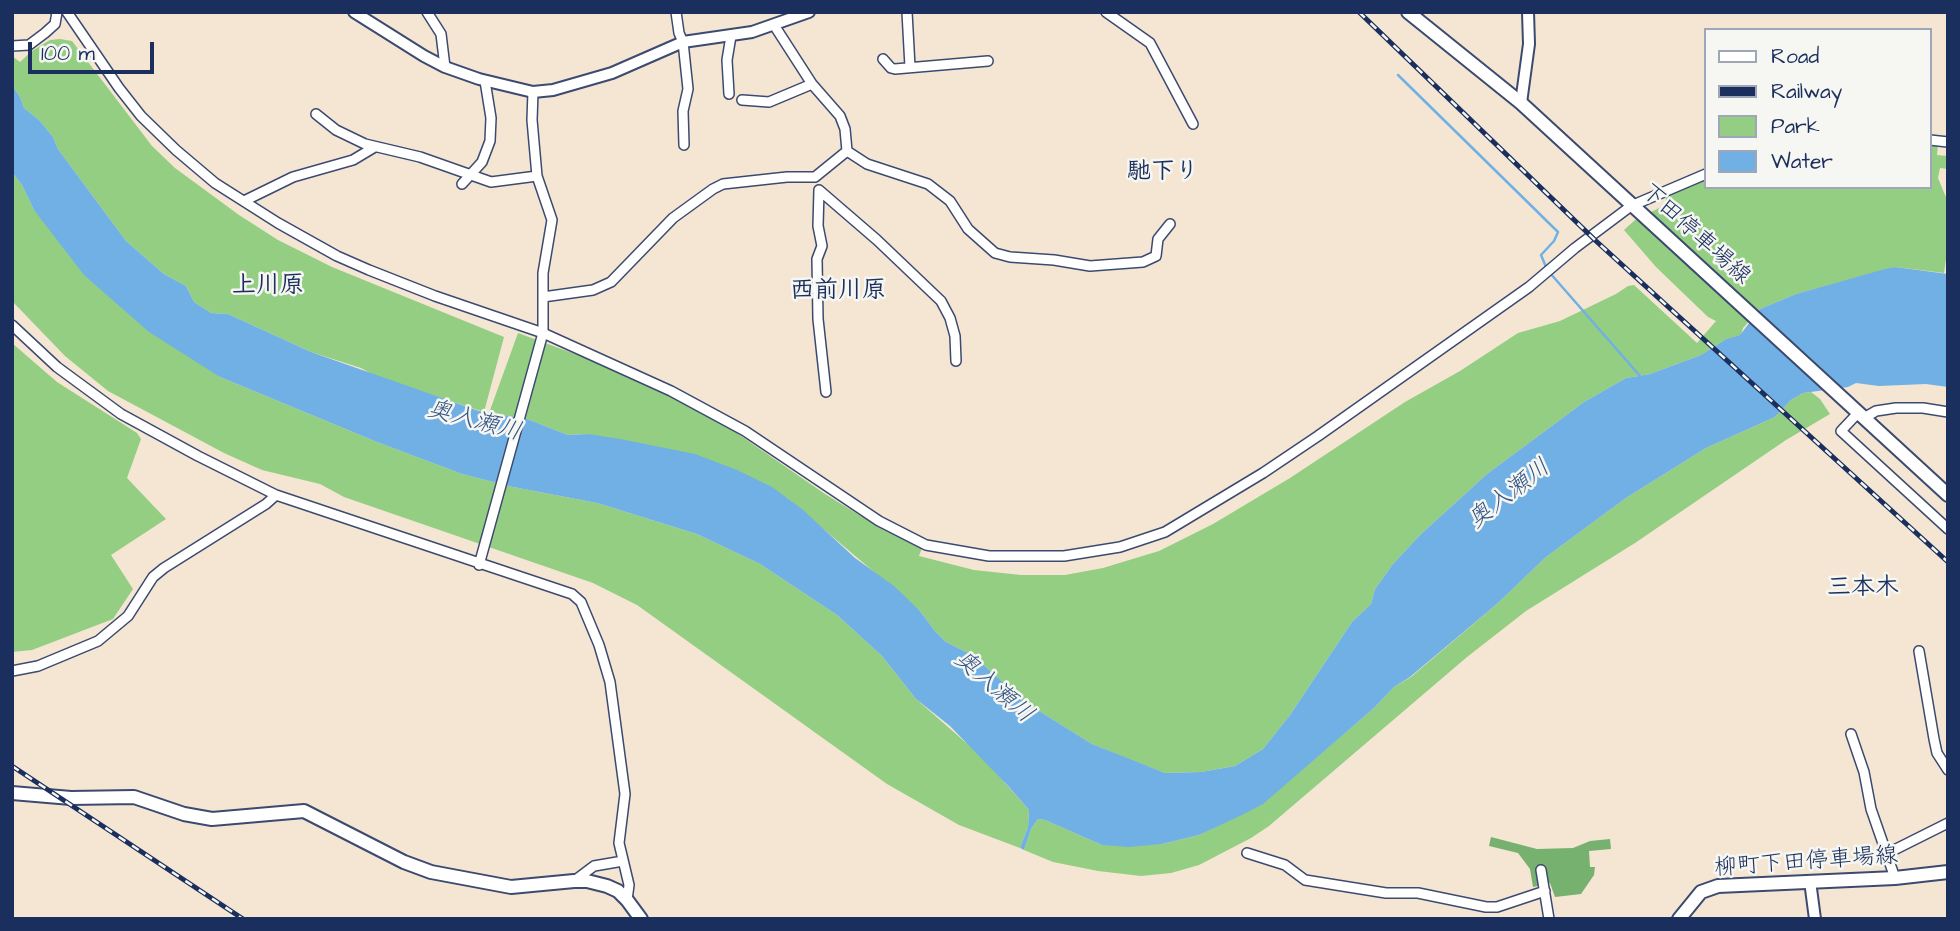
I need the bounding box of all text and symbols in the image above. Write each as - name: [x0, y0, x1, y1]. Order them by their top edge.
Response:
- scale bar: [32, 28, 158, 72]
- legend: [1704, 28, 1932, 189]
- text: 100 m: [41, 39, 95, 68]
- text: Road: [1771, 42, 1819, 71]
- text: Railway: [1771, 77, 1842, 106]
- text: Park: [1771, 112, 1820, 141]
- text: Water: [1771, 147, 1833, 176]
- district label: 馳下り: [1127, 159, 1199, 187]
- street label: 下田停車場線: [1634, 179, 1756, 291]
- district label: 上川原: [232, 273, 304, 301]
- district label: 西前川原: [790, 278, 886, 306]
- water label: 奥入瀬川: [424, 396, 524, 448]
- water label: 奥入瀬川: [1463, 454, 1557, 536]
- district label: 三本木: [1827, 575, 1899, 603]
- water label: 奥入瀬川: [947, 646, 1039, 730]
- street label: 柳町下田停車場線: [1713, 843, 1899, 883]

